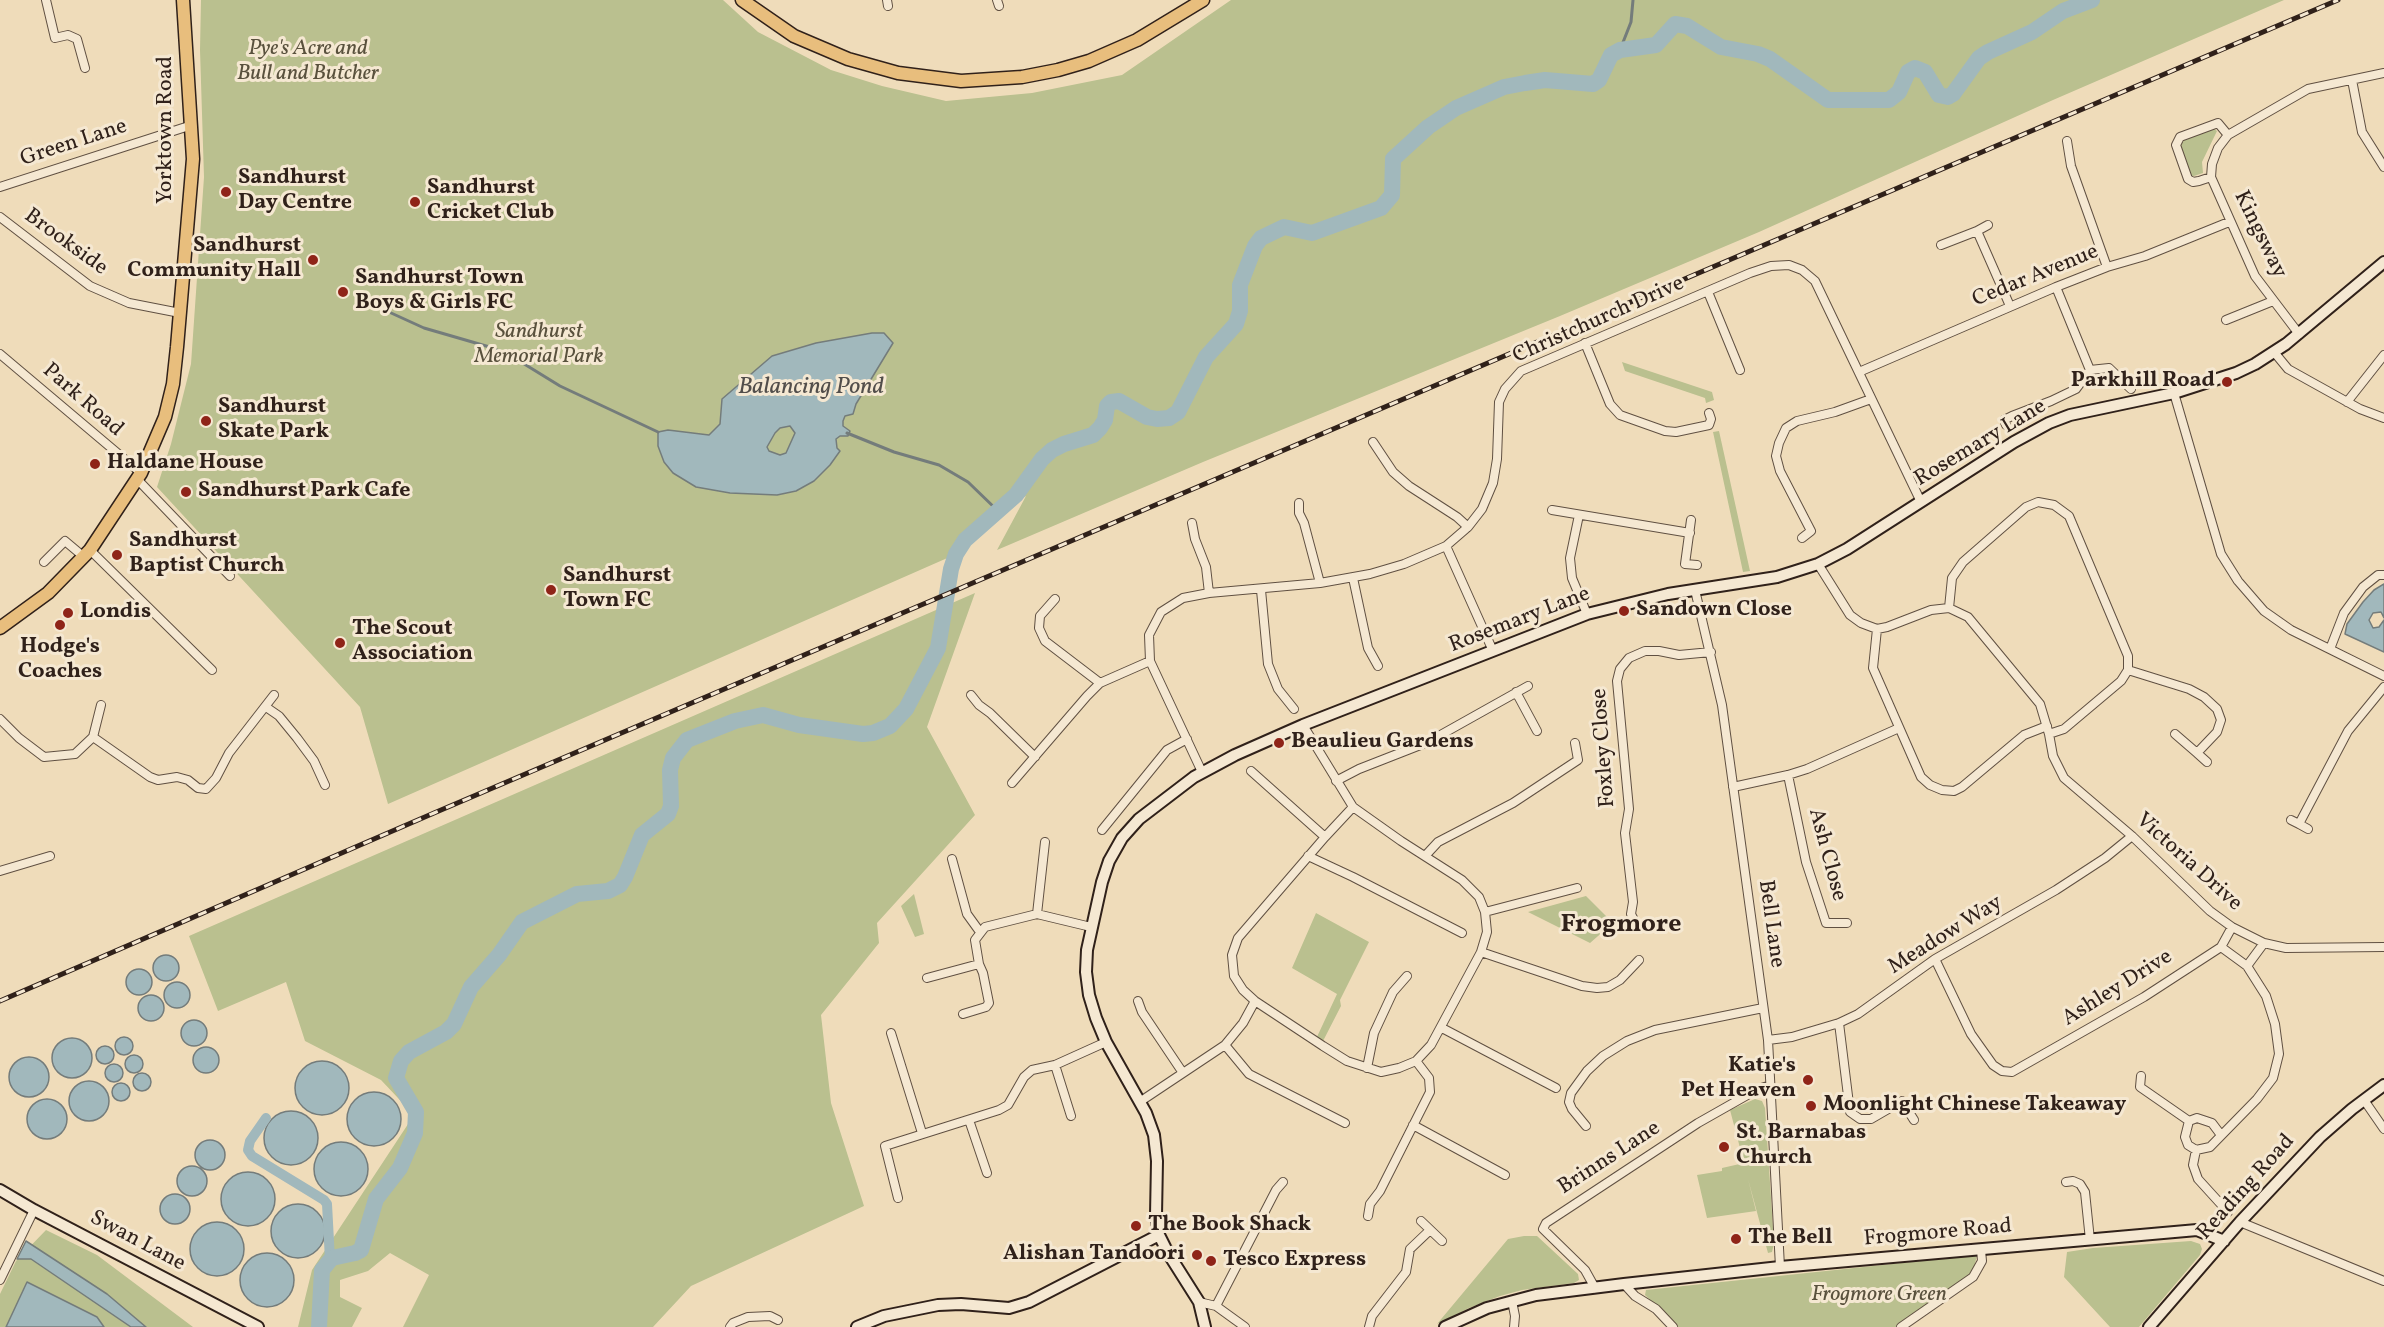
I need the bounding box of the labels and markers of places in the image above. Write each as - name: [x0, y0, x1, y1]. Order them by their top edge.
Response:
- place label: Sandhurst Day Centre: [238, 166, 352, 218]
- place label: Sandhurst Cricket Club: [427, 176, 554, 228]
- marker: Sandhurst Day Centre: [219, 185, 233, 199]
- marker: Sandhurst Cricket Club: [408, 195, 422, 209]
- place label: Sandhurst Community Hall: [127, 234, 301, 286]
- marker: Sandhurst Community Hall: [306, 253, 320, 267]
- place label: Sandhurst Town Boys & Girls FC: [355, 266, 524, 318]
- marker: Sandhurst Town Boys & Girls FC: [336, 285, 350, 299]
- place label: Parkhill Road: [2071, 369, 2215, 395]
- marker: Parkhill Road: [2220, 375, 2234, 389]
- place label: Sandhurst Skate Park: [218, 395, 329, 446]
- marker: Sandhurst Skate Park: [199, 414, 213, 428]
- place label: Haldane House: [107, 451, 263, 477]
- marker: Haldane House: [88, 457, 102, 471]
- place label: Sandhurst Park Cafe: [198, 479, 411, 505]
- marker: Sandhurst Park Cafe: [179, 485, 193, 499]
- place label: Sandhurst Baptist Church: [129, 529, 285, 580]
- marker: Sandhurst Baptist Church: [110, 548, 124, 562]
- place label: Sandhurst Town FC: [563, 564, 671, 616]
- marker: Sandhurst Town FC: [544, 583, 558, 597]
- place label: Sandown Close: [1636, 598, 1792, 624]
- place label: Londis: [80, 600, 151, 626]
- marker: Sandown Close: [1617, 604, 1631, 618]
- marker: Londis: [61, 606, 75, 620]
- place label: The Scout Association: [352, 617, 473, 668]
- marker: Hodge's Coaches: [53, 618, 67, 632]
- place label: Hodge's Coaches: [18, 635, 102, 686]
- marker: The Scout Association: [333, 636, 347, 650]
- place label: Beaulieu Gardens: [1291, 730, 1474, 756]
- marker: Beaulieu Gardens: [1272, 736, 1286, 750]
- place label: Katie's Pet Heaven: [1681, 1054, 1796, 1106]
- marker: Katie's Pet Heaven: [1801, 1073, 1815, 1087]
- place label: Moonlight Chinese Takeaway: [1823, 1093, 2126, 1119]
- marker: Moonlight Chinese Takeaway: [1804, 1099, 1818, 1113]
- place label: St. Barnabas Church: [1736, 1121, 1866, 1172]
- marker: St. Barnabas Church: [1717, 1140, 1731, 1154]
- place label: The Book Shack: [1148, 1213, 1311, 1239]
- marker: The Book Shack: [1129, 1219, 1143, 1233]
- place label: The Bell: [1748, 1226, 1833, 1252]
- marker: The Bell: [1729, 1232, 1743, 1246]
- place label: Alishan Tandoori: [1003, 1242, 1185, 1268]
- marker: Alishan Tandoori: [1190, 1248, 1204, 1262]
- place label: Tesco Express: [1223, 1248, 1366, 1274]
- marker: Tesco Express: [1204, 1254, 1218, 1268]

